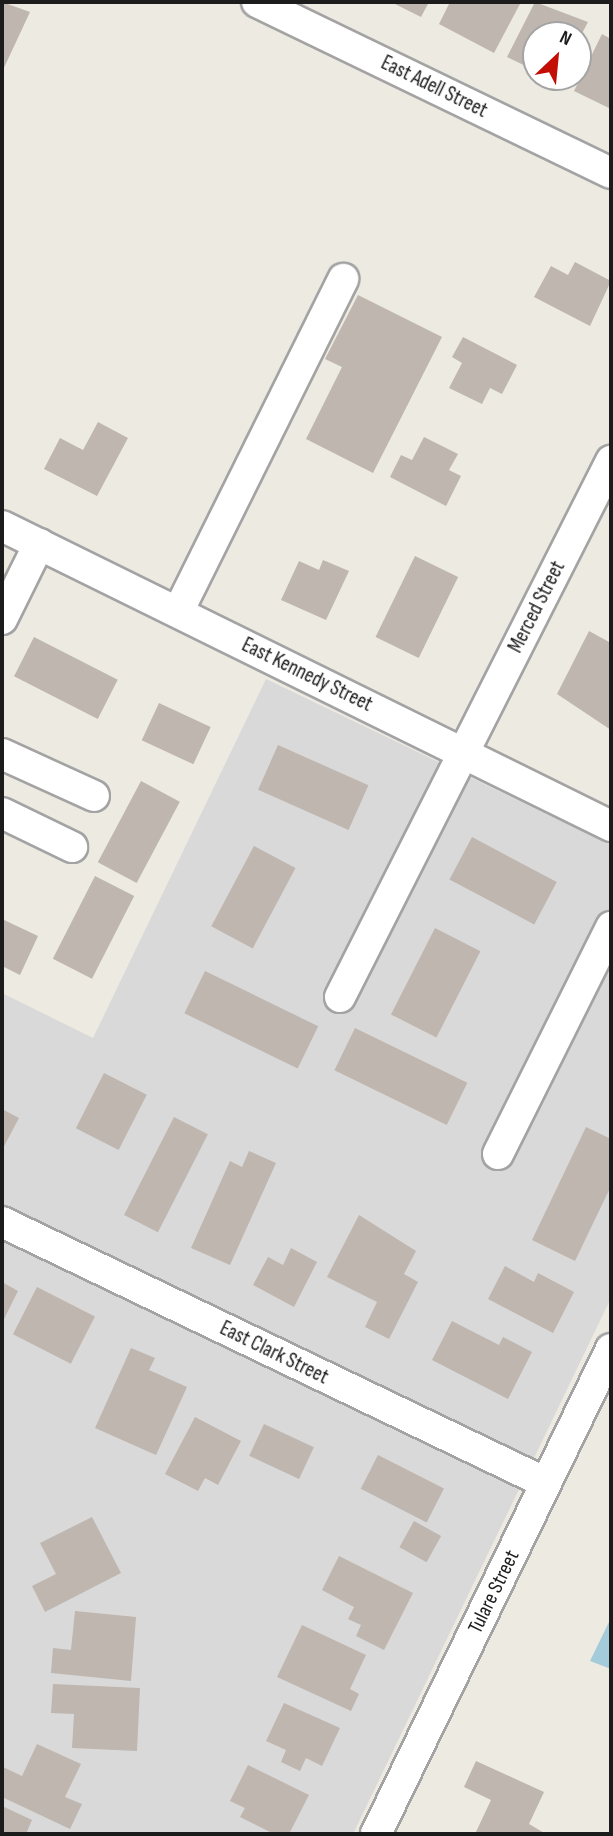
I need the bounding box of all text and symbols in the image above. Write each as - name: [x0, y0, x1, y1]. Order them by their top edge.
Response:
- north arrow: [522, 21, 592, 91]
- text: N: [556, 26, 575, 51]
- street label: East Adell Street: [377, 50, 491, 124]
- street label: Merced Street: [503, 557, 571, 657]
- street label: East Kennedy Street: [238, 633, 376, 717]
- street label: East Clark Street: [216, 1316, 332, 1390]
- street label: Tulare Street: [463, 1546, 525, 1638]

